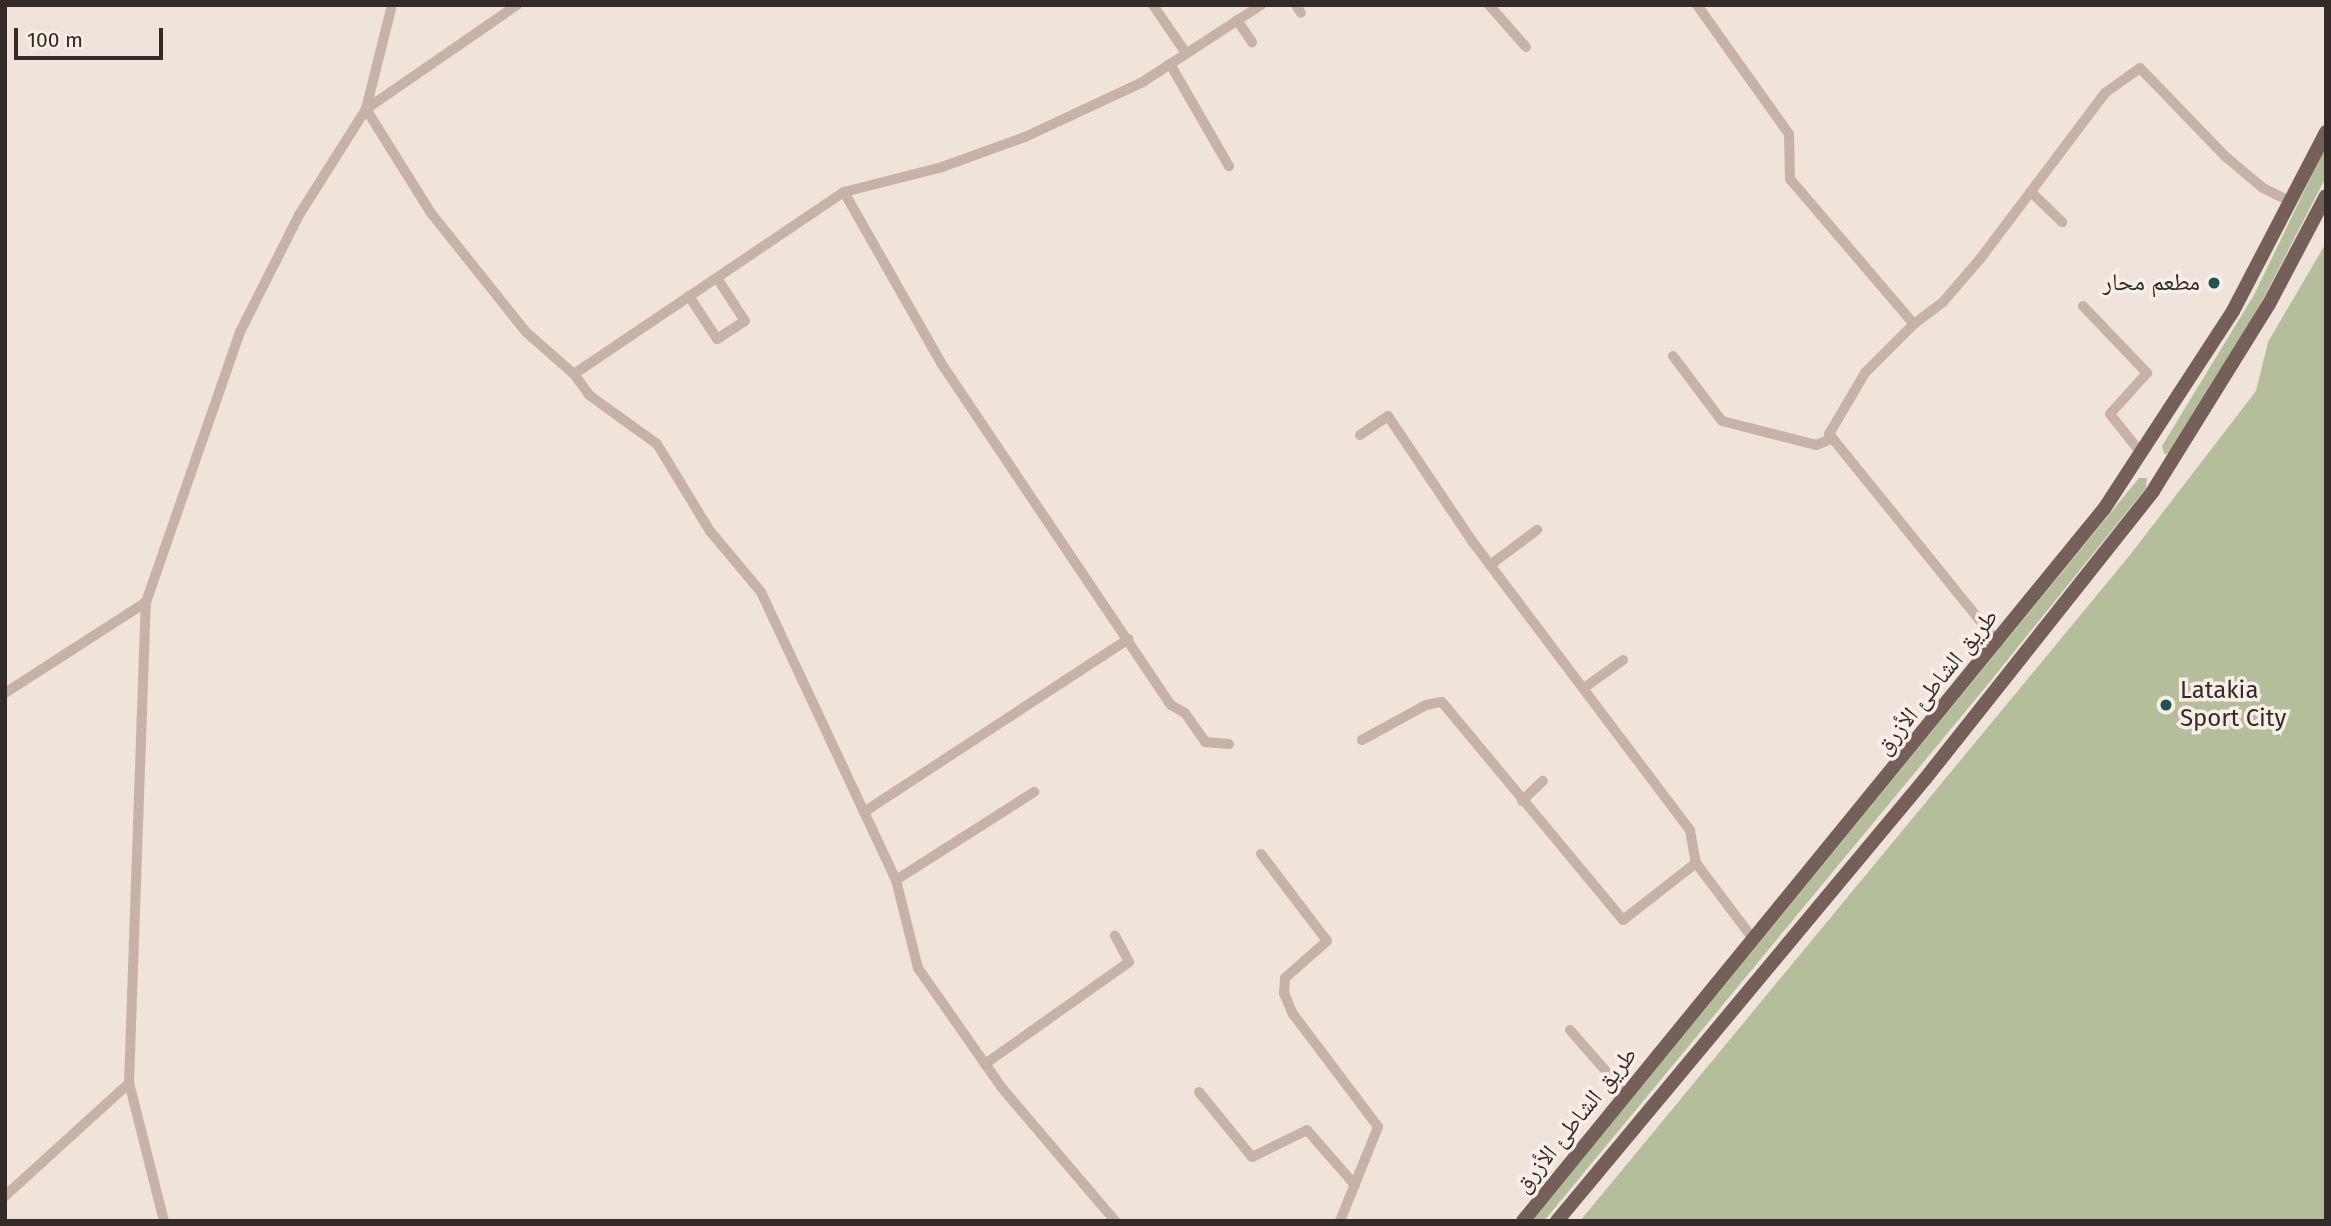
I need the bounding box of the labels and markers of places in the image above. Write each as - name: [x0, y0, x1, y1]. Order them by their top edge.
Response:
- place label: مطعم محار: [2103, 269, 2200, 297]
- marker: مطعم محار: [2206, 275, 2222, 291]
- place label: Latakia Sport City: [2180, 677, 2286, 733]
- marker: Latakia Sport City: [2158, 697, 2174, 713]

